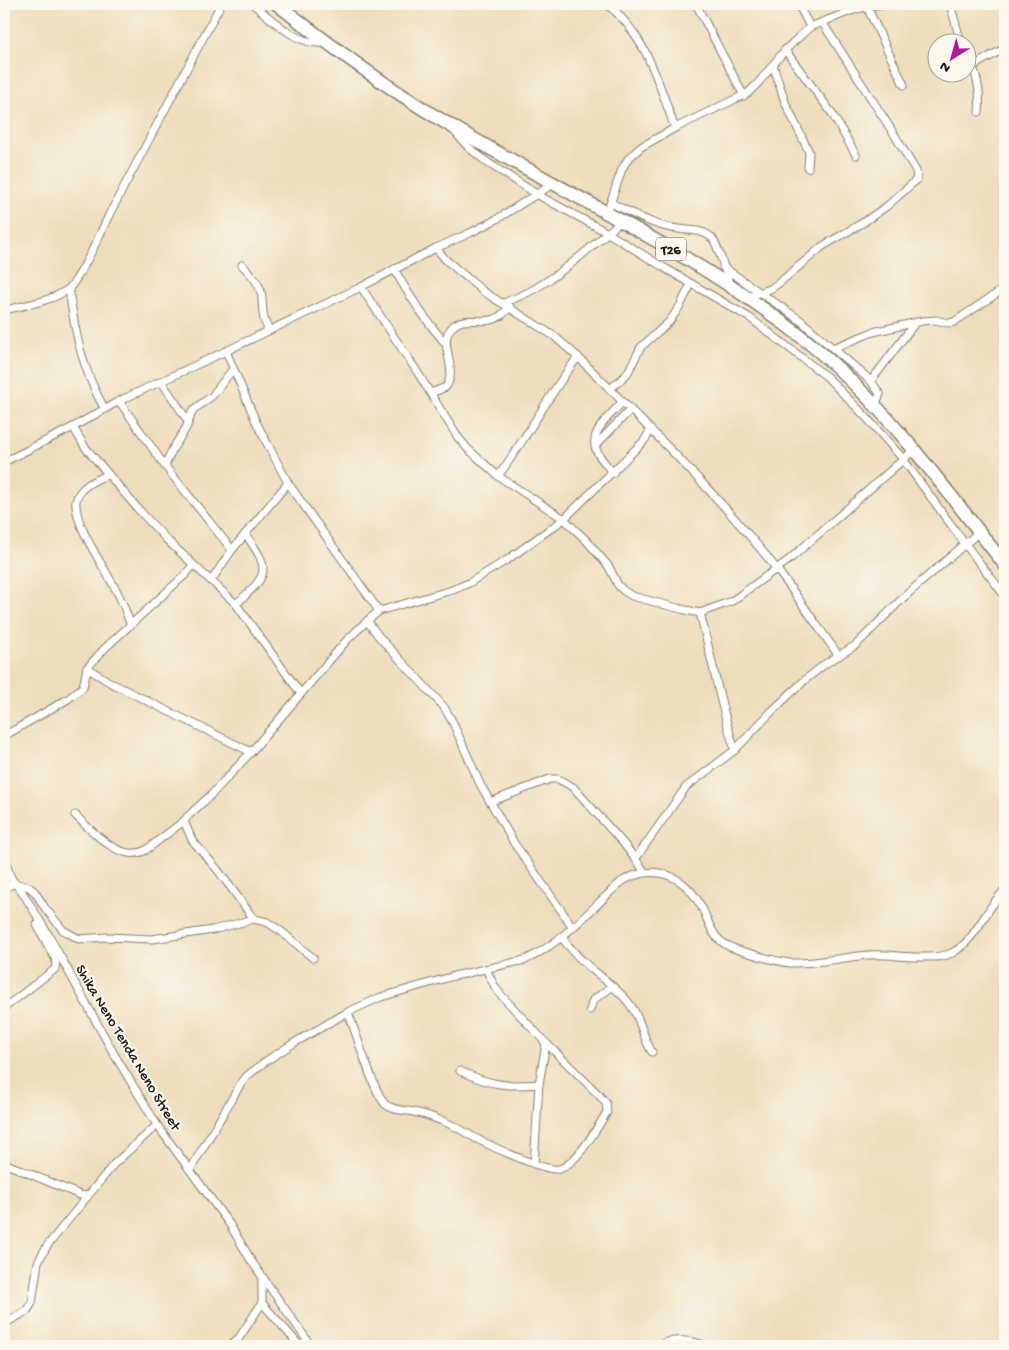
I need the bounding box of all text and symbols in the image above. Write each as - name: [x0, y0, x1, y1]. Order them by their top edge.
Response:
- north arrow: [926, 32, 976, 82]
- text: N: [937, 57, 954, 76]
- road number: T26: [656, 238, 686, 260]
- street label: Shika Neno Tenda Neno Street: [71, 962, 185, 1136]

